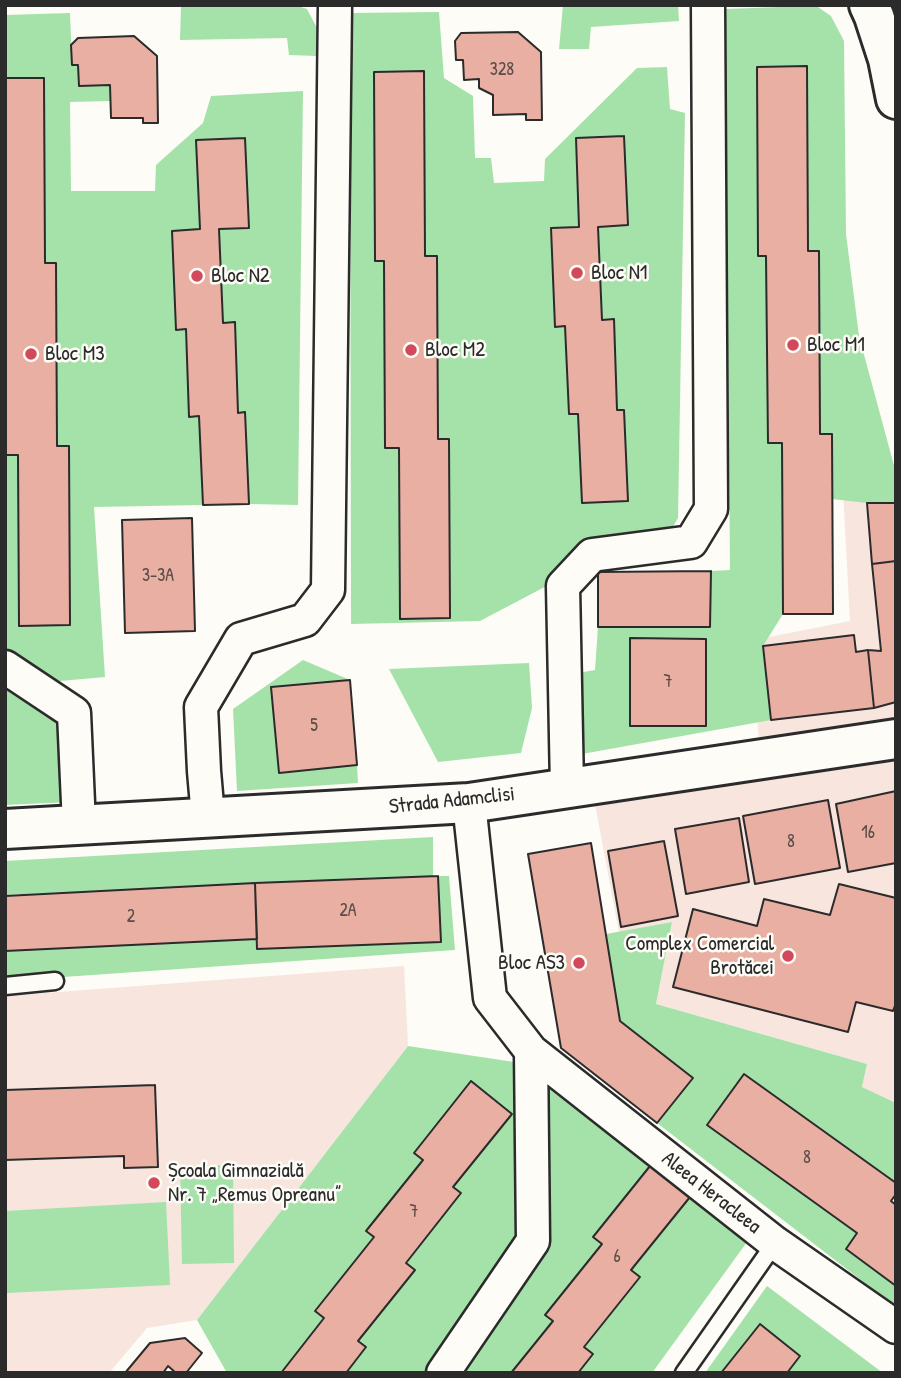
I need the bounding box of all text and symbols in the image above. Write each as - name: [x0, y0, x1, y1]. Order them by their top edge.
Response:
- house number: 328: [490, 59, 514, 81]
- place label: Bloc N1: [591, 260, 647, 286]
- place label: Bloc N2: [211, 263, 270, 289]
- marker: Bloc N1: [569, 265, 585, 281]
- marker: Bloc N2: [189, 268, 205, 284]
- place label: Bloc M1: [807, 332, 865, 358]
- place label: Bloc M2: [425, 337, 485, 363]
- marker: Bloc M1: [785, 337, 801, 353]
- place label: Bloc M3: [45, 341, 105, 367]
- marker: Bloc M2: [403, 342, 419, 358]
- marker: Bloc M3: [23, 346, 39, 362]
- house number: 3-3A: [142, 565, 174, 587]
- house number: 7: [664, 671, 672, 693]
- house number: 5: [310, 715, 318, 737]
- street label: Strada Adamclisi: [388, 782, 516, 820]
- house number: 16: [861, 822, 875, 844]
- house number: 8: [787, 831, 795, 853]
- house number: 2A: [339, 900, 357, 922]
- house number: 2: [127, 906, 135, 928]
- place label: Complex Comercial Brotăcei: [625, 931, 774, 981]
- marker: Complex Comercial Brotăcei: [780, 948, 796, 964]
- place label: Bloc AS3: [498, 950, 565, 976]
- marker: Bloc AS3: [571, 955, 587, 971]
- street label: Aleea Heracleea: [656, 1147, 766, 1239]
- house number: 8: [803, 1147, 811, 1169]
- place label: Școala Gimnazială Nr. 7 „Remus Opreanu”: [168, 1158, 341, 1208]
- marker: Școala Gimnazială Nr. 7 „Remus Opreanu”: [146, 1175, 162, 1191]
- house number: 7: [410, 1201, 418, 1223]
- house number: 6: [613, 1246, 621, 1268]

